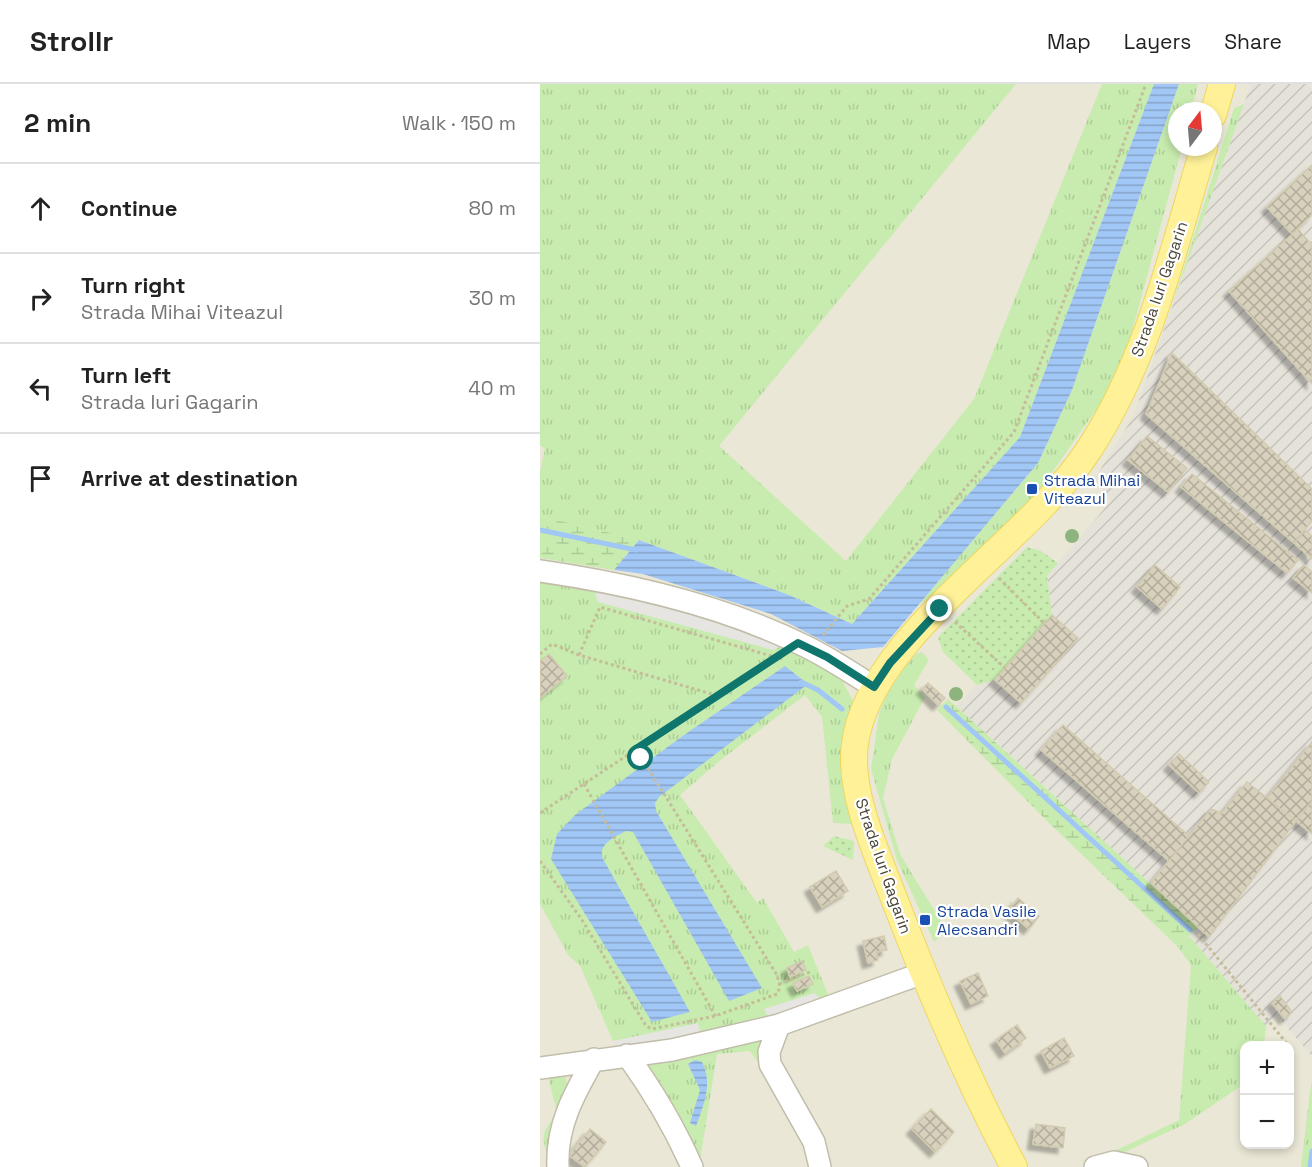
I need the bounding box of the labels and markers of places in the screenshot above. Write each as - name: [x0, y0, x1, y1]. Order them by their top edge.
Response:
- place label: Strada Mihai Viteazul: [1044, 470, 1140, 509]
- marker: Strada Mihai Viteazul: [1025, 482, 1039, 496]
- place label: Strada Vasile Alecsandri: [937, 901, 1037, 940]
- marker: Strada Vasile Alecsandri: [918, 913, 932, 927]

